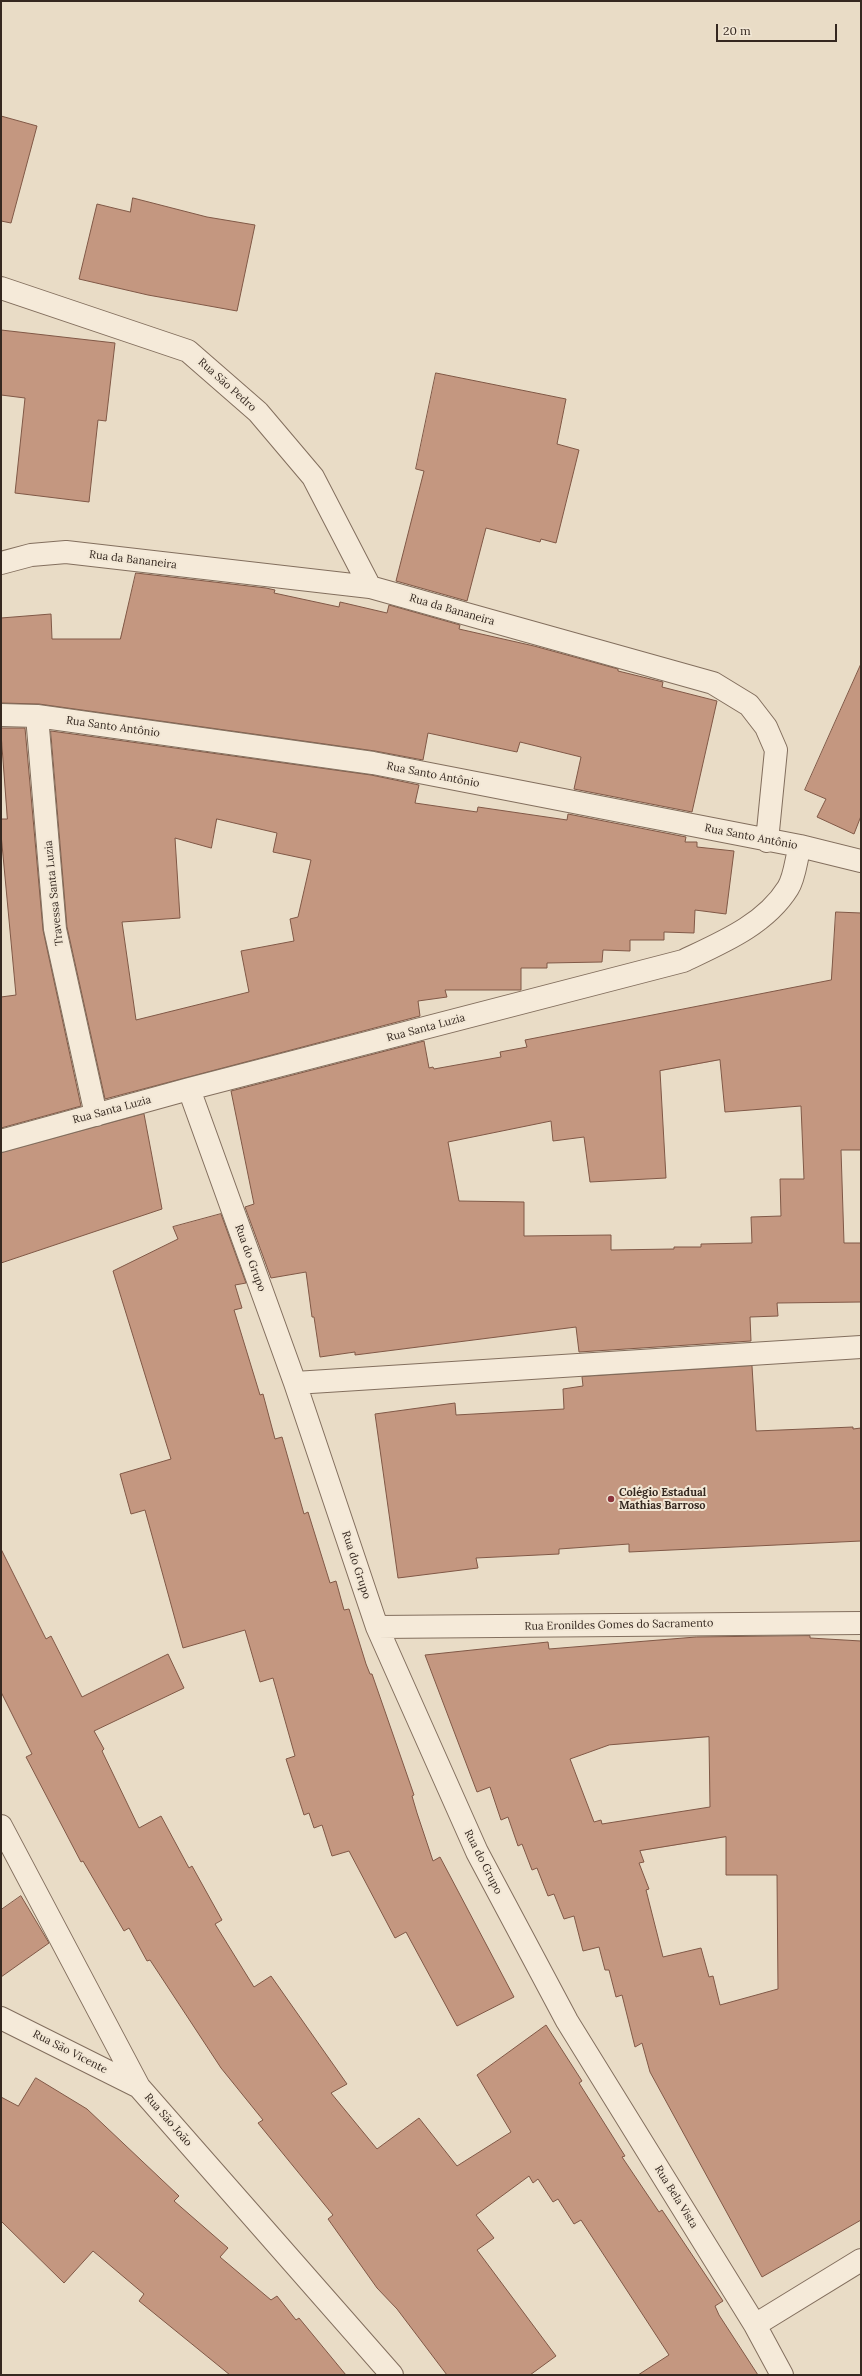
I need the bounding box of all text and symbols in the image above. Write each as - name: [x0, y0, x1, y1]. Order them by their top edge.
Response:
- scale bar: [718, 16, 839, 42]
- text: 20 m: [723, 23, 751, 38]
- street label: Rua São Pedro: [195, 356, 259, 414]
- street label: Rua da Bananeira: [88, 548, 178, 572]
- street label: Rua da Bananeira: [408, 592, 496, 628]
- street label: Rua Santo Antônio: [65, 714, 161, 740]
- street label: Rua Santo Antônio: [385, 760, 481, 790]
- street label: Rua Santo Antônio: [703, 822, 799, 852]
- street label: Travessa Santa Luzia: [42, 840, 66, 946]
- street label: Rua Santa Luzia: [385, 1011, 467, 1045]
- street label: Rua Santa Luzia: [71, 1093, 153, 1127]
- street label: Rua do Grupo: [232, 1223, 268, 1293]
- place label: Colégio Estadual Mathias Barroso: [619, 1486, 706, 1512]
- marker: Colégio Estadual Mathias Barroso: [606, 1494, 616, 1504]
- street label: Rua do Grupo: [339, 1529, 373, 1601]
- street label: Rua Eronildes Gomes do Sacramento: [524, 1617, 714, 1633]
- street label: Rua do Grupo: [461, 1828, 505, 1896]
- street label: Rua São Vicente: [30, 2028, 110, 2076]
- street label: Rua São João: [141, 2091, 195, 2149]
- street label: Rua Bela Vista: [651, 2163, 701, 2231]

